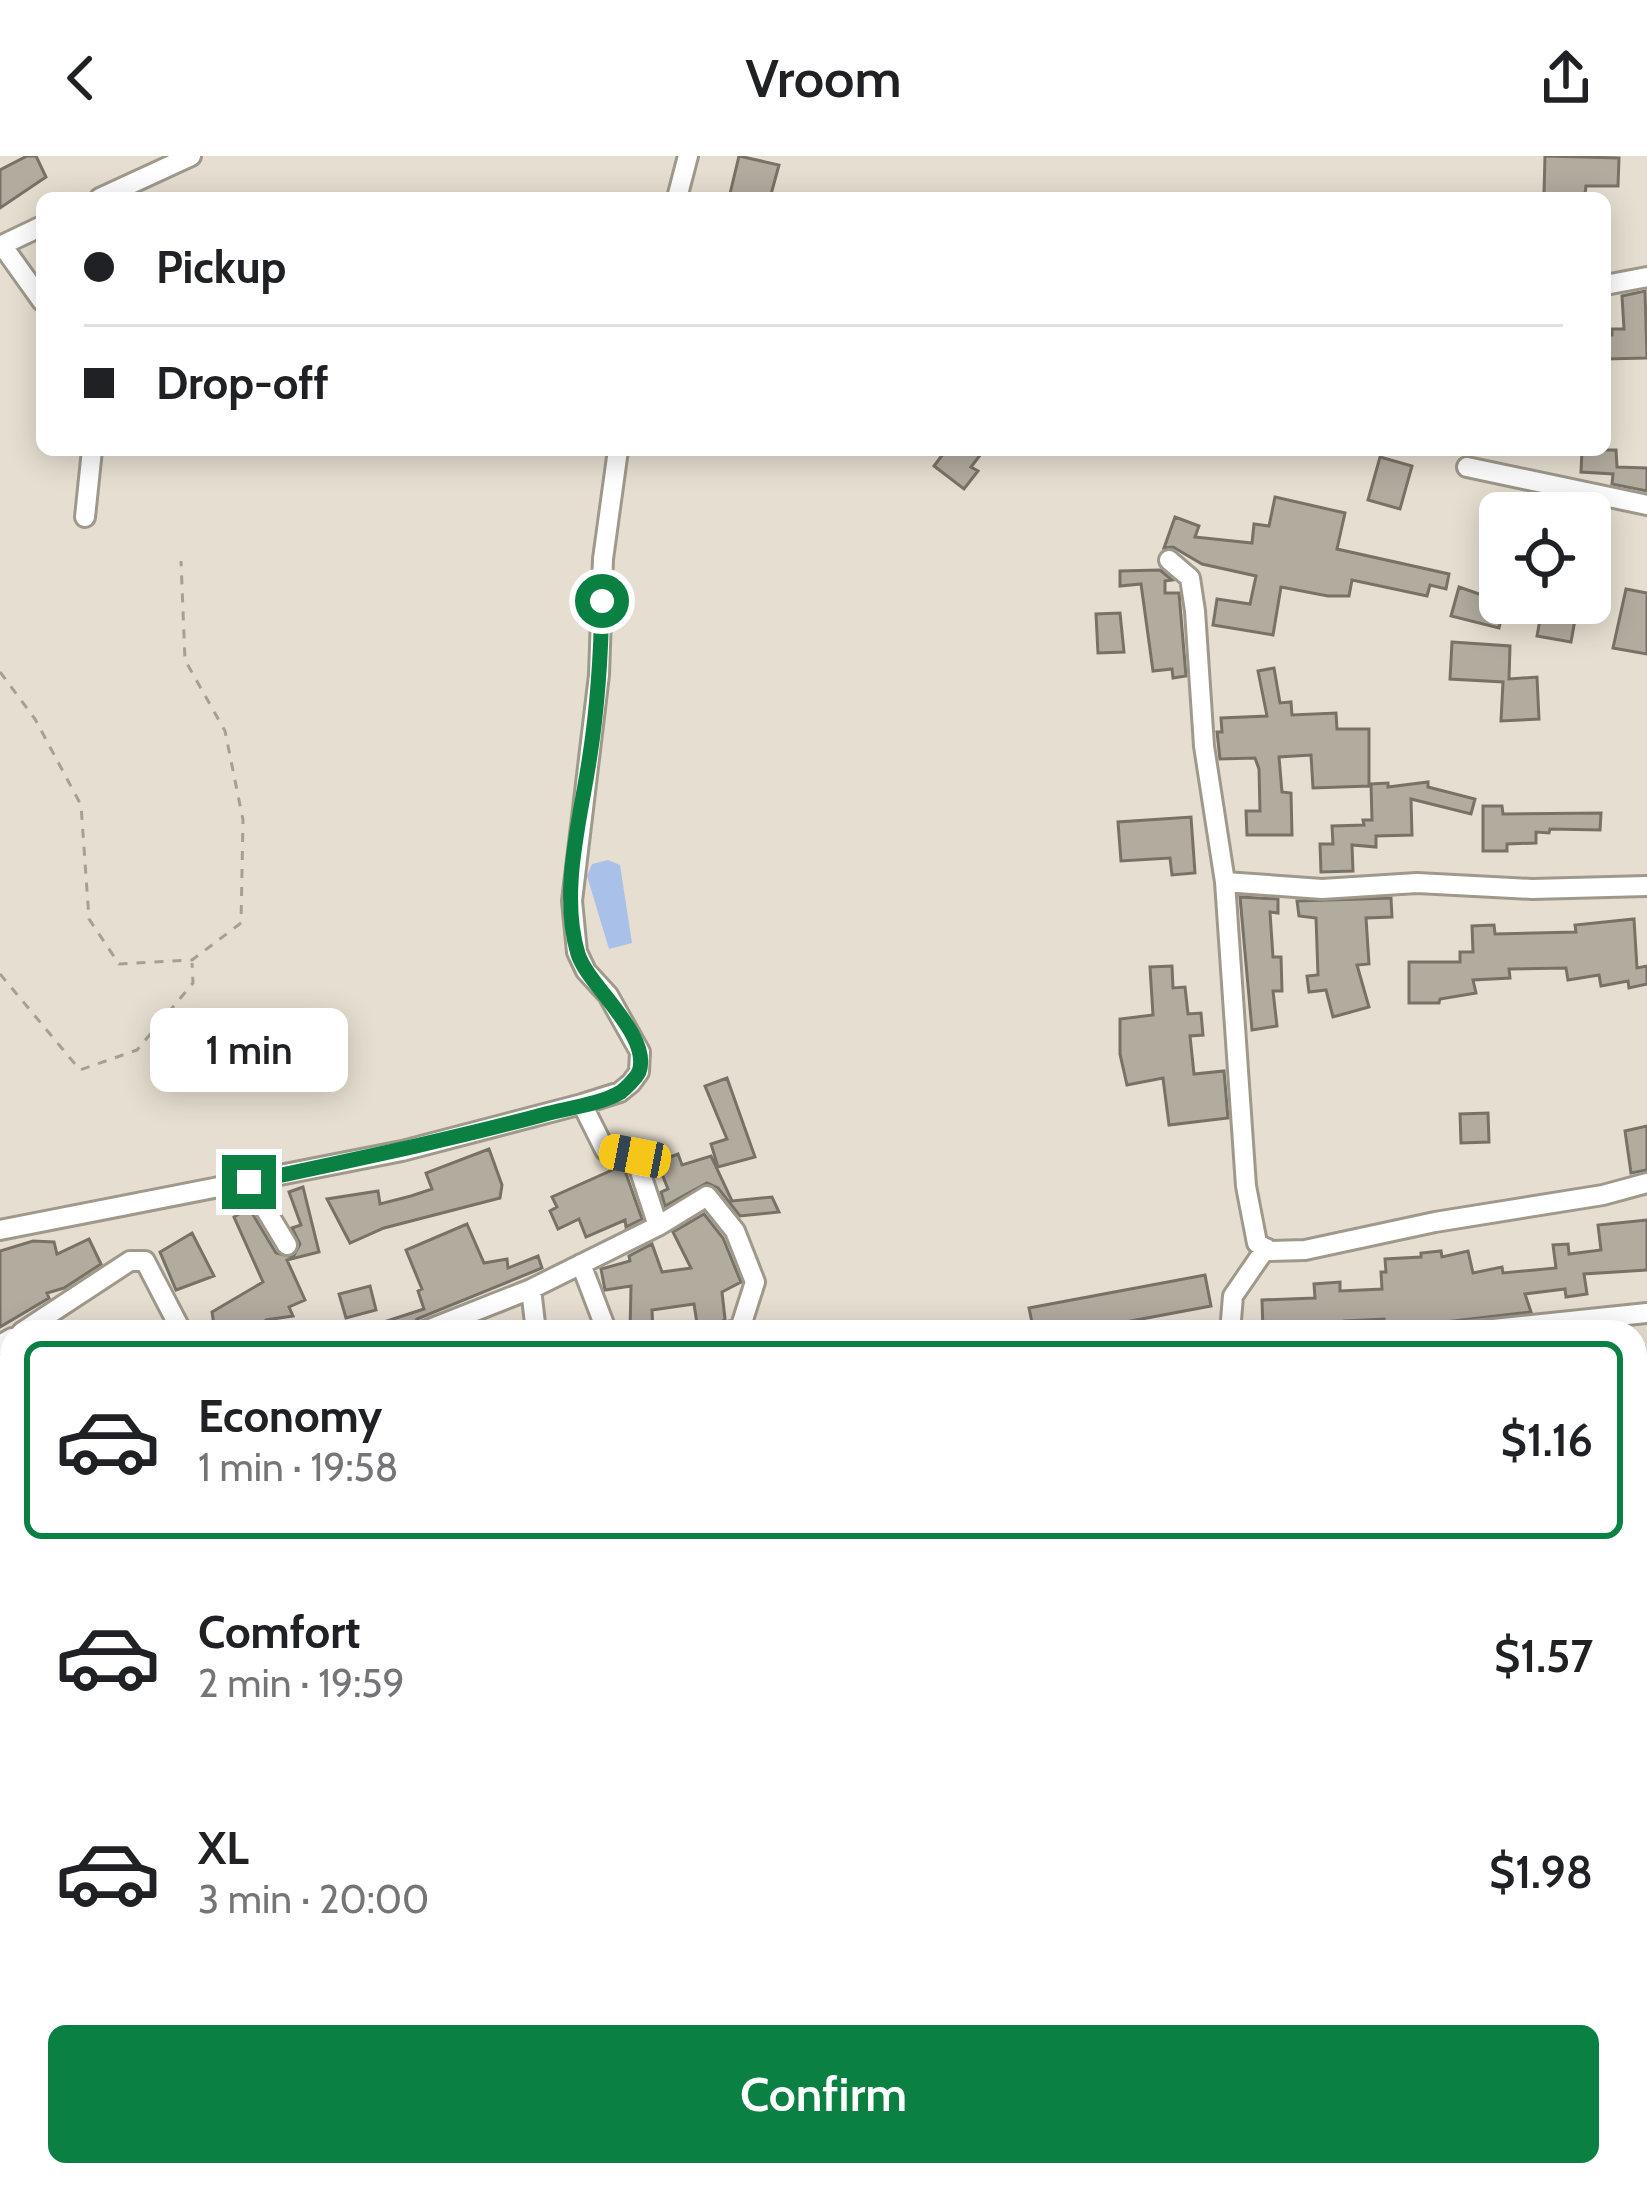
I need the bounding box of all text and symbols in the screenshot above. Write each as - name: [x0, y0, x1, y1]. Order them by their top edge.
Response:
- icon: back: [48, 45, 114, 111]
- text: Vroom: [745, 45, 902, 111]
- icon: share: [1533, 45, 1599, 111]
- text: Pickup: [156, 240, 286, 294]
- text: Drop-off: [156, 356, 329, 410]
- map controls: [1479, 492, 1611, 624]
- button: locate: [1479, 492, 1611, 624]
- route start: [575, 574, 629, 628]
- callout: 1 min: [150, 1008, 348, 1092]
- text: 1 min: [205, 1026, 293, 1074]
- car: [596, 1131, 674, 1181]
- route end: [222, 1155, 276, 1209]
- icon: car: [54, 1386, 162, 1494]
- text: Economy: [198, 1389, 382, 1443]
- text: $1.16: [1501, 1413, 1593, 1467]
- text: 1 min · 19:58: [198, 1443, 398, 1491]
- icon: car: [54, 1602, 162, 1710]
- text: Comfort: [198, 1605, 361, 1659]
- text: $1.57: [1494, 1629, 1593, 1683]
- text: 2 min · 19:59: [198, 1659, 405, 1707]
- icon: car: [54, 1818, 162, 1926]
- text: XL: [198, 1821, 249, 1875]
- text: $1.98: [1489, 1845, 1593, 1899]
- text: 3 min · 20:00: [198, 1875, 429, 1923]
- button: Confirm: [48, 2025, 1599, 2163]

